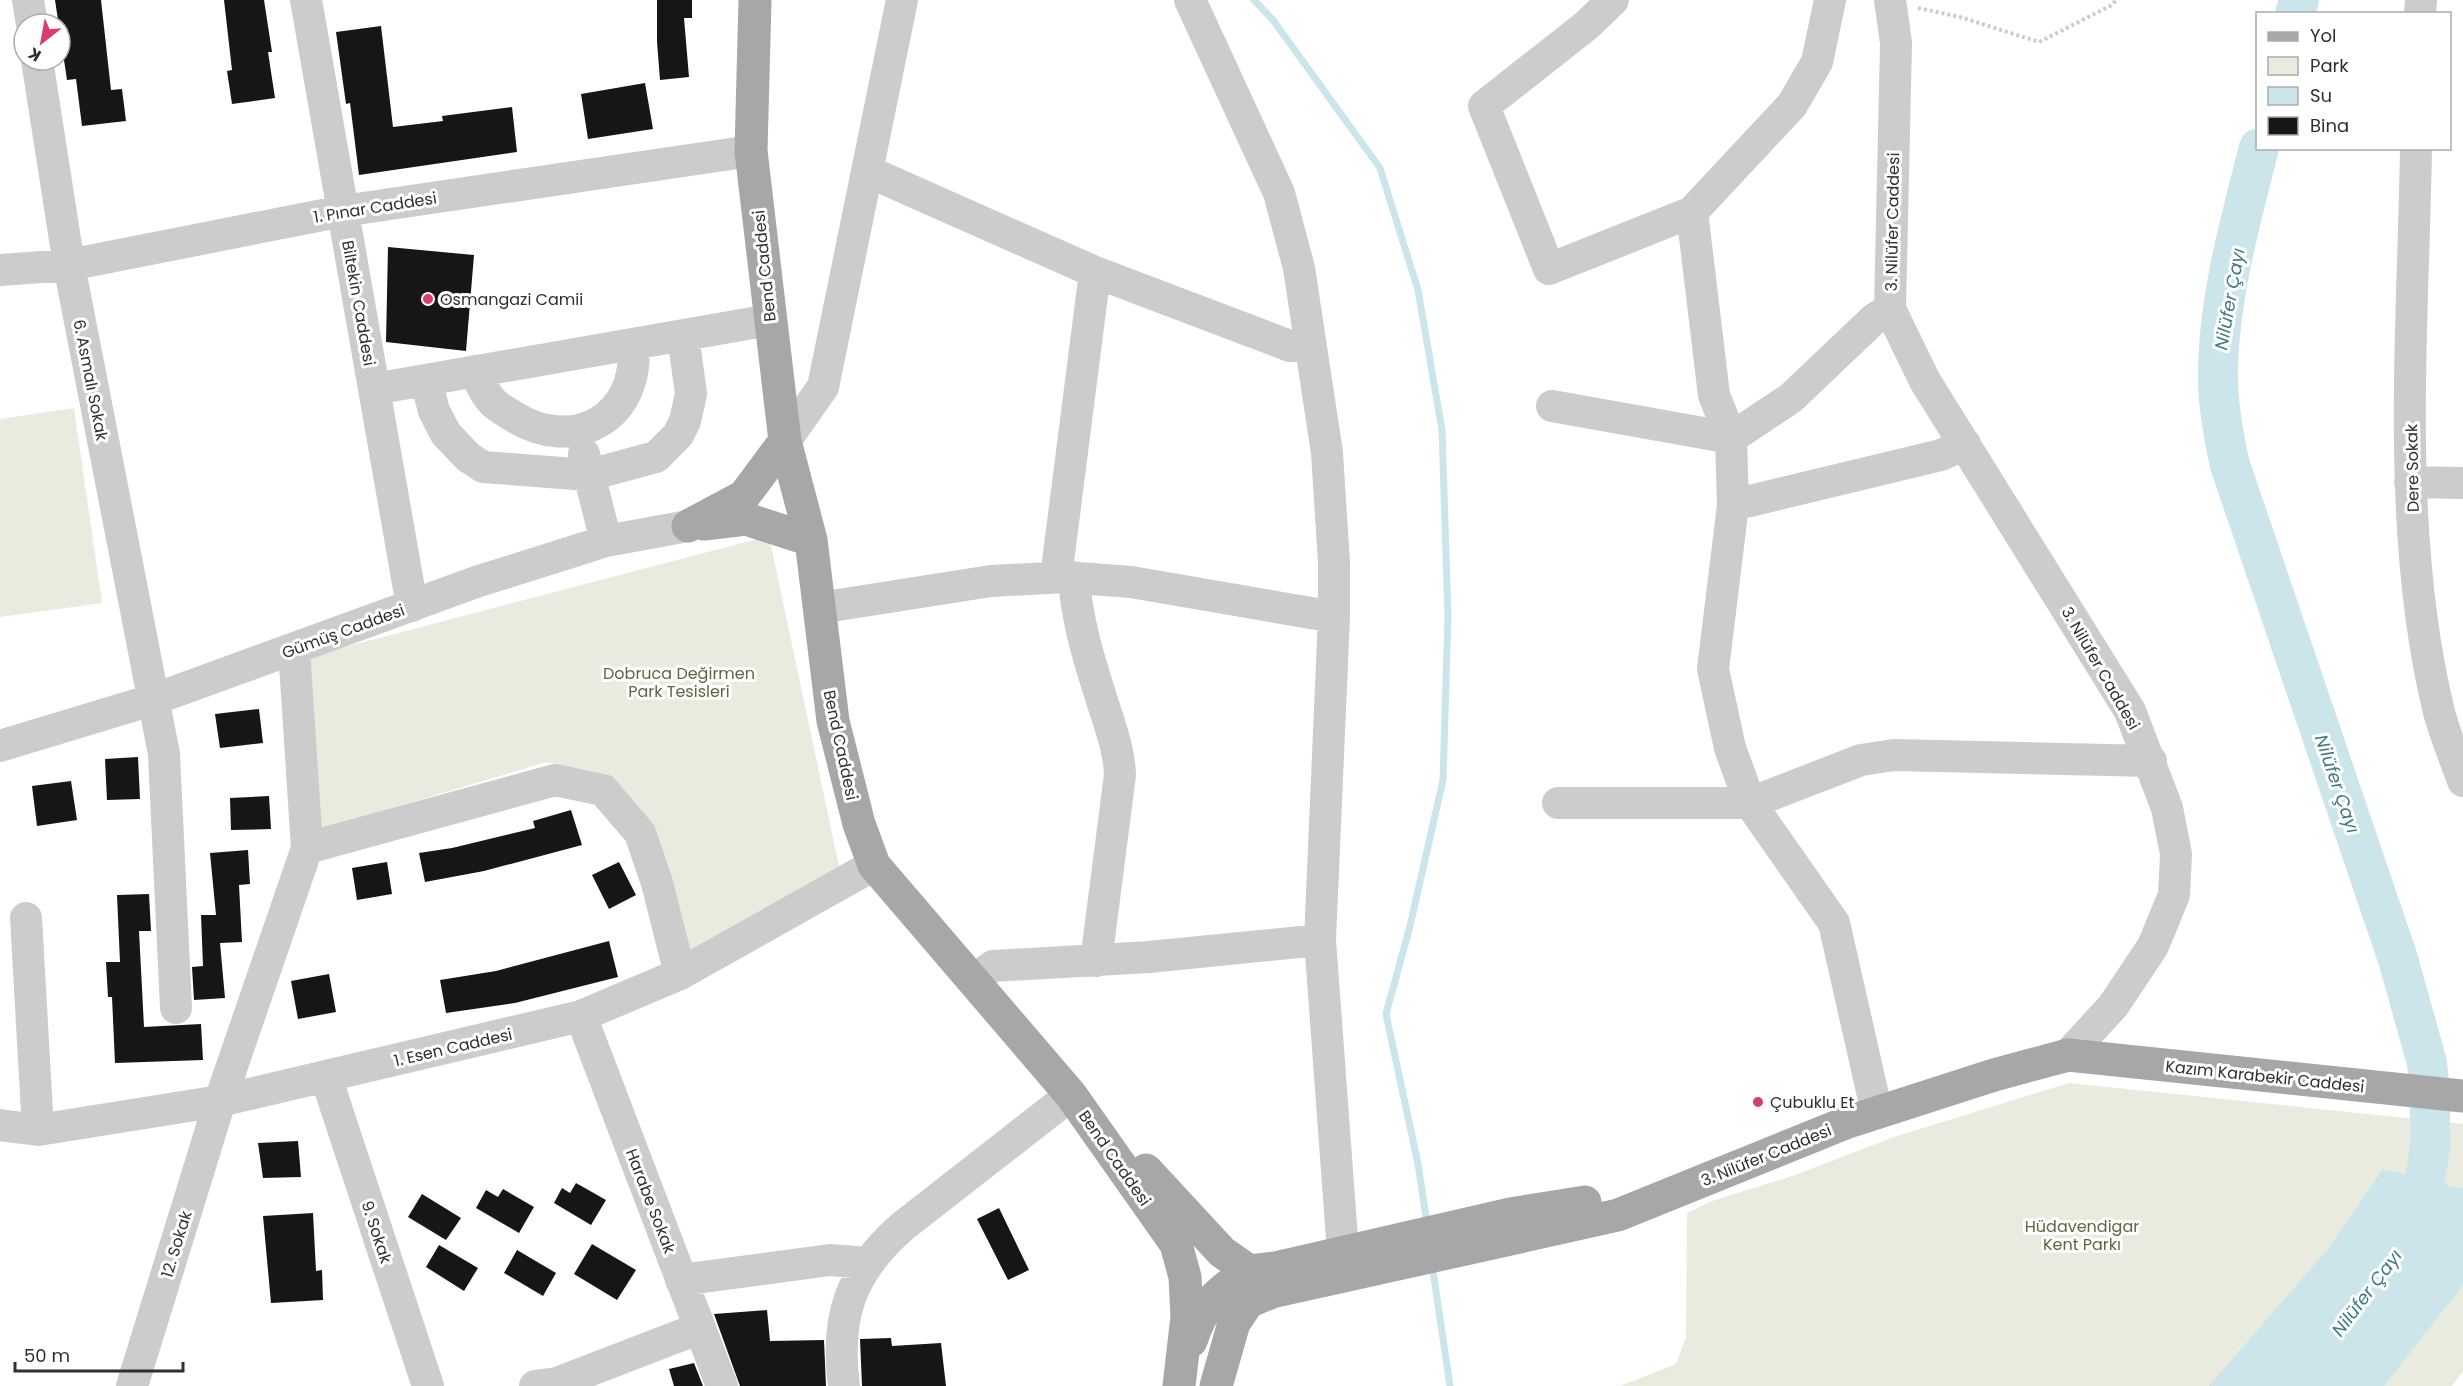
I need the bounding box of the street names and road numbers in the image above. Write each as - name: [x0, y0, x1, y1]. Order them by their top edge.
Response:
- street label: 3. Nilüfer Caddesi: [1880, 152, 1905, 292]
- street label: 1. Pınar Caddesi: [312, 186, 438, 229]
- street label: Bend Caddesi: [747, 209, 782, 323]
- street label: Biltekin Caddesi: [336, 238, 381, 368]
- street label: 6. Asmalı Sokak: [67, 317, 114, 444]
- street label: Dere Sokak: [2400, 423, 2425, 512]
- street label: Gümüş Caddesi: [279, 599, 408, 664]
- street label: 3. Nilüfer Caddesi: [2056, 602, 2145, 734]
- street label: Bend Caddesi: [818, 688, 863, 802]
- street label: 1. Esen Caddesi: [392, 1023, 515, 1072]
- street label: Kazım Karabekir Caddesi: [2164, 1055, 2365, 1098]
- street label: Bend Caddesi: [1073, 1106, 1156, 1211]
- street label: 3. Nilüfer Caddesi: [1698, 1119, 1835, 1192]
- street label: Harabe Sokak: [620, 1145, 681, 1258]
- street label: 9. Sokak: [356, 1198, 398, 1267]
- street label: 12. Sokak: [155, 1207, 198, 1280]

